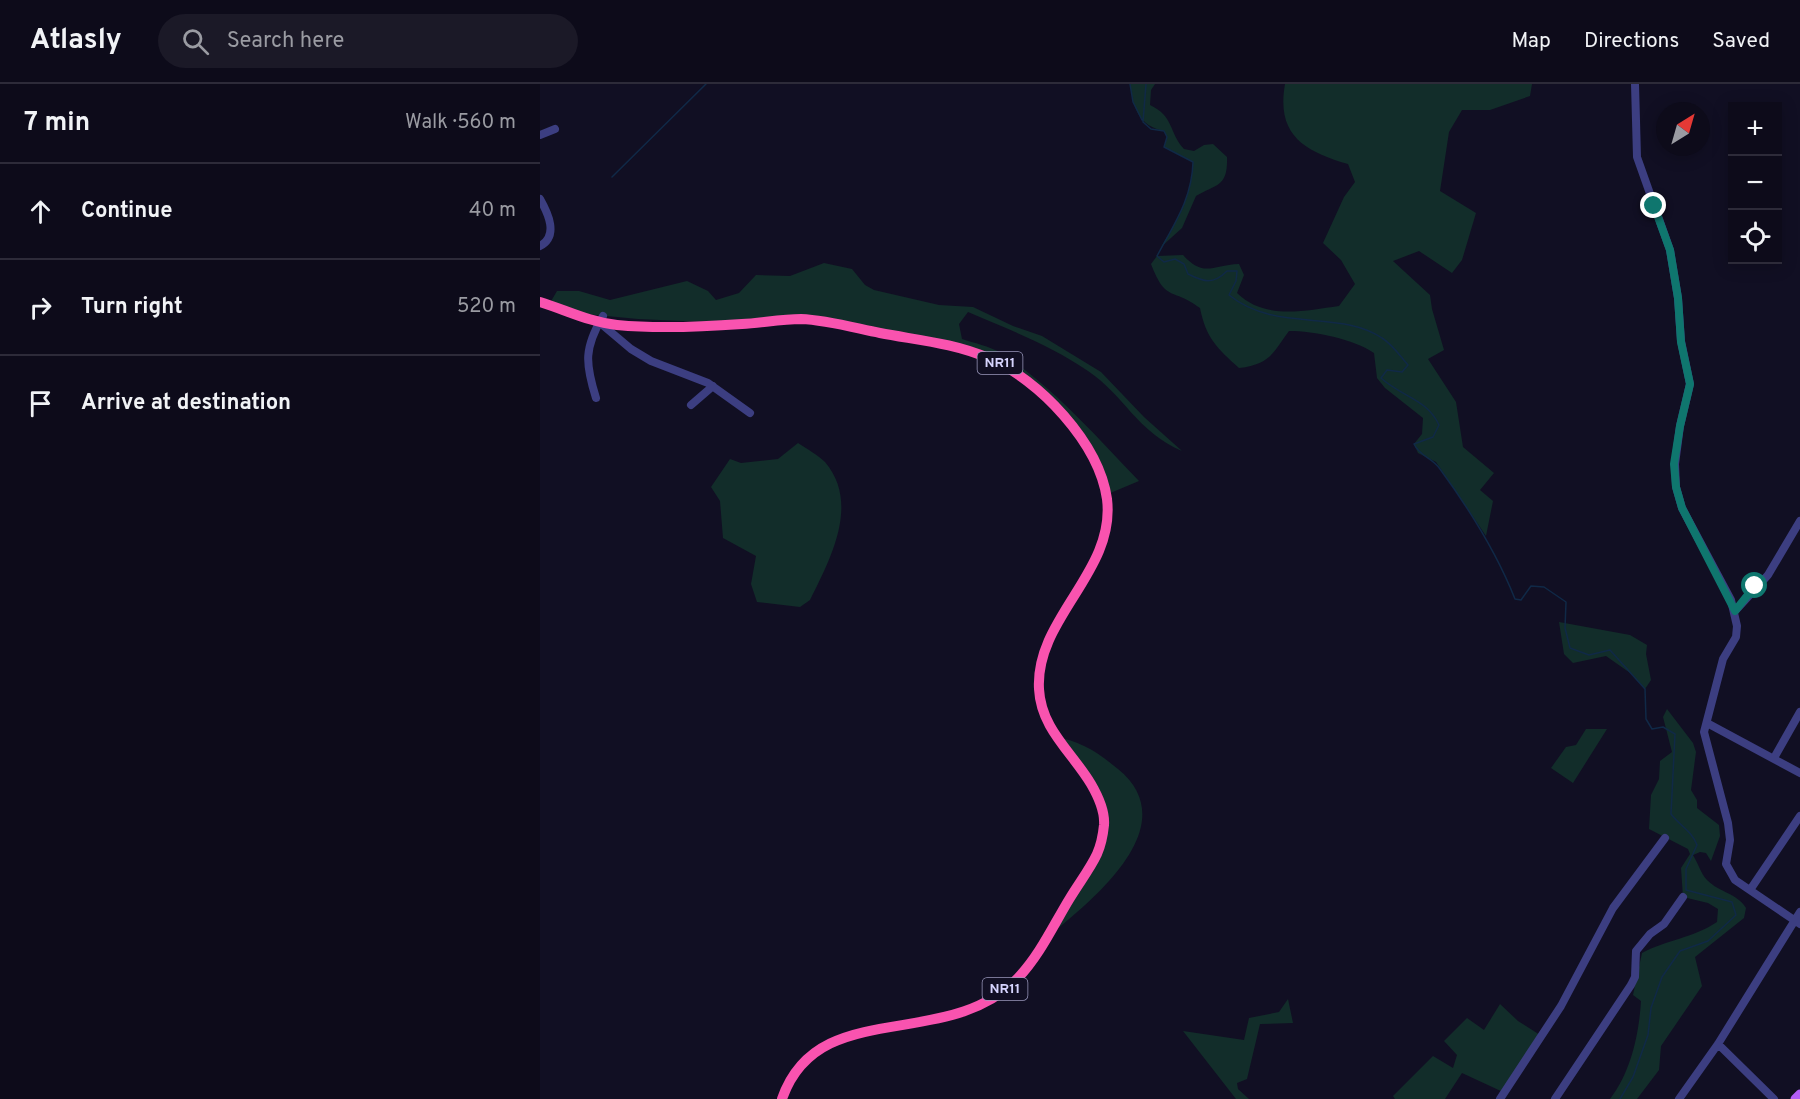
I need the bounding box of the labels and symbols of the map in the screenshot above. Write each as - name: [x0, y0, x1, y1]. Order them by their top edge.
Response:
- north arrow: [1656, 102, 1710, 156]
- route end: [1640, 192, 1666, 218]
- road number: NR11: [978, 352, 1022, 374]
- route start: [1741, 572, 1767, 598]
- road number: NR11: [982, 978, 1028, 1000]

